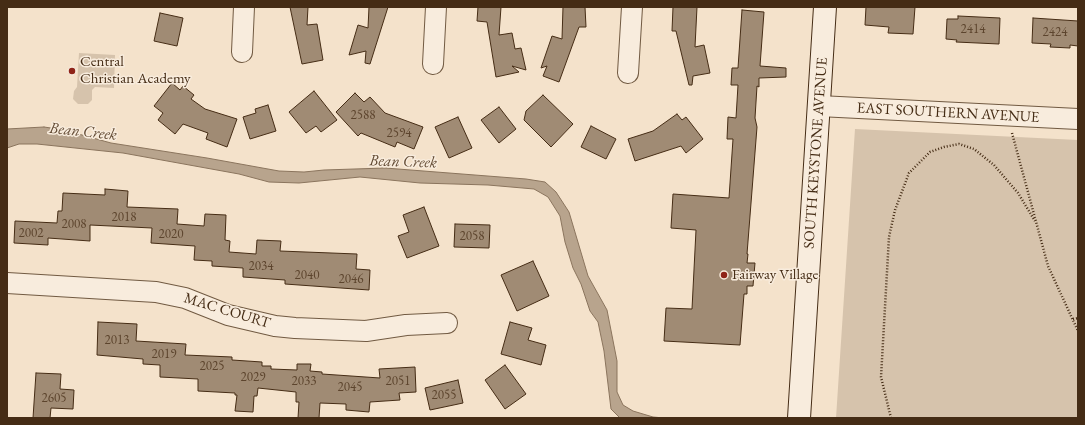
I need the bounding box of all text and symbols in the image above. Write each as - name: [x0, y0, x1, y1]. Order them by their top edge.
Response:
- house number: 2414: [961, 21, 985, 37]
- house number: 2424: [1043, 24, 1067, 40]
- place label: Central Christian Academy: [80, 53, 191, 88]
- street label: SOUTH KEYSTONE AVENUE: [800, 57, 832, 249]
- marker: Central Christian Academy: [67, 66, 77, 76]
- street label: EAST SOUTHERN AVENUE: [856, 99, 1040, 127]
- house number: 2588: [351, 107, 375, 123]
- water label: Bean Creek: [48, 119, 118, 145]
- house number: 2594: [387, 125, 411, 141]
- water label: Bean Creek: [369, 151, 437, 173]
- house number: 2018: [112, 209, 136, 225]
- house number: 2008: [62, 216, 86, 232]
- house number: 2002: [19, 225, 43, 241]
- house number: 2020: [159, 226, 183, 242]
- house number: 2058: [460, 228, 484, 244]
- house number: 2034: [249, 258, 273, 274]
- place label: Fairway Village: [732, 266, 818, 284]
- house number: 2040: [295, 267, 319, 283]
- marker: Fairway Village: [719, 270, 729, 280]
- house number: 2046: [339, 271, 363, 287]
- street label: MAC COURT: [182, 289, 272, 333]
- house number: 2013: [105, 332, 129, 348]
- house number: 2019: [152, 346, 176, 362]
- house number: 2025: [200, 358, 224, 374]
- house number: 2029: [241, 369, 265, 385]
- house number: 2033: [292, 373, 316, 389]
- house number: 2051: [386, 373, 410, 389]
- house number: 2045: [338, 379, 362, 395]
- house number: 2055: [432, 387, 456, 403]
- house number: 2605: [42, 390, 66, 406]

